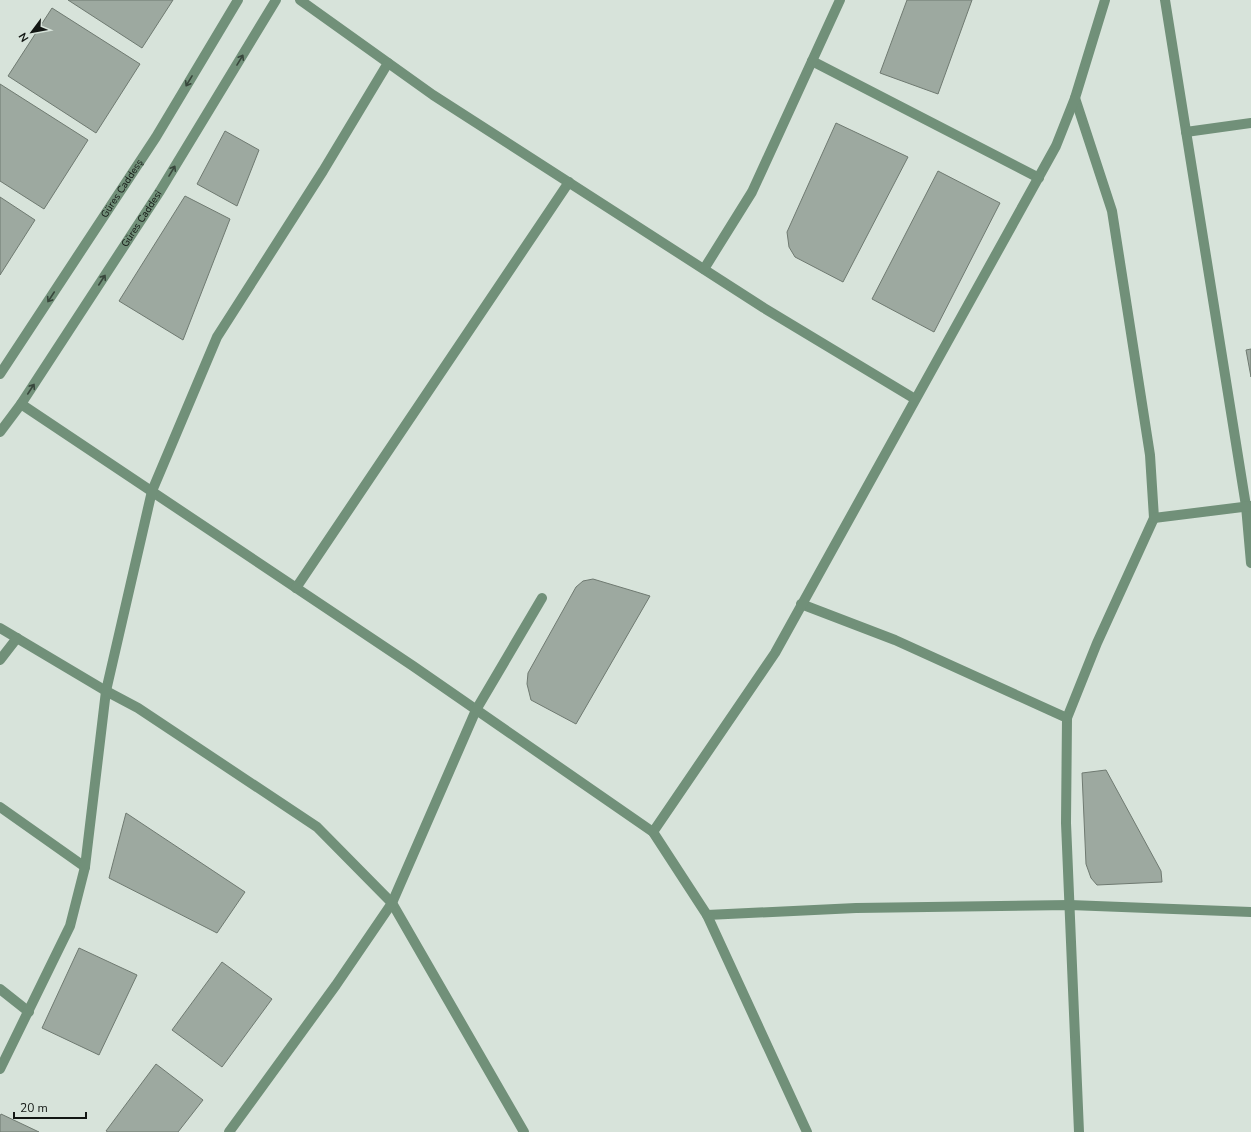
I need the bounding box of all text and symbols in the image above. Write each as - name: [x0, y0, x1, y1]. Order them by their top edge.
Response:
- north arrow: [12, 12, 52, 52]
- text: N: [15, 30, 32, 45]
- one-way arrow: [236, 55, 244, 66]
- one-way arrow: [185, 75, 193, 87]
- street label: Güres Caddesş: [98, 156, 147, 221]
- one-way arrow: [169, 165, 177, 177]
- street label: Güres Caddesi: [118, 188, 165, 250]
- one-way arrow: [98, 275, 106, 286]
- one-way arrow: [47, 291, 55, 302]
- one-way arrow: [27, 383, 35, 395]
- scale bar: [14, 1094, 86, 1120]
- text: 20 m: [20, 1100, 48, 1116]

